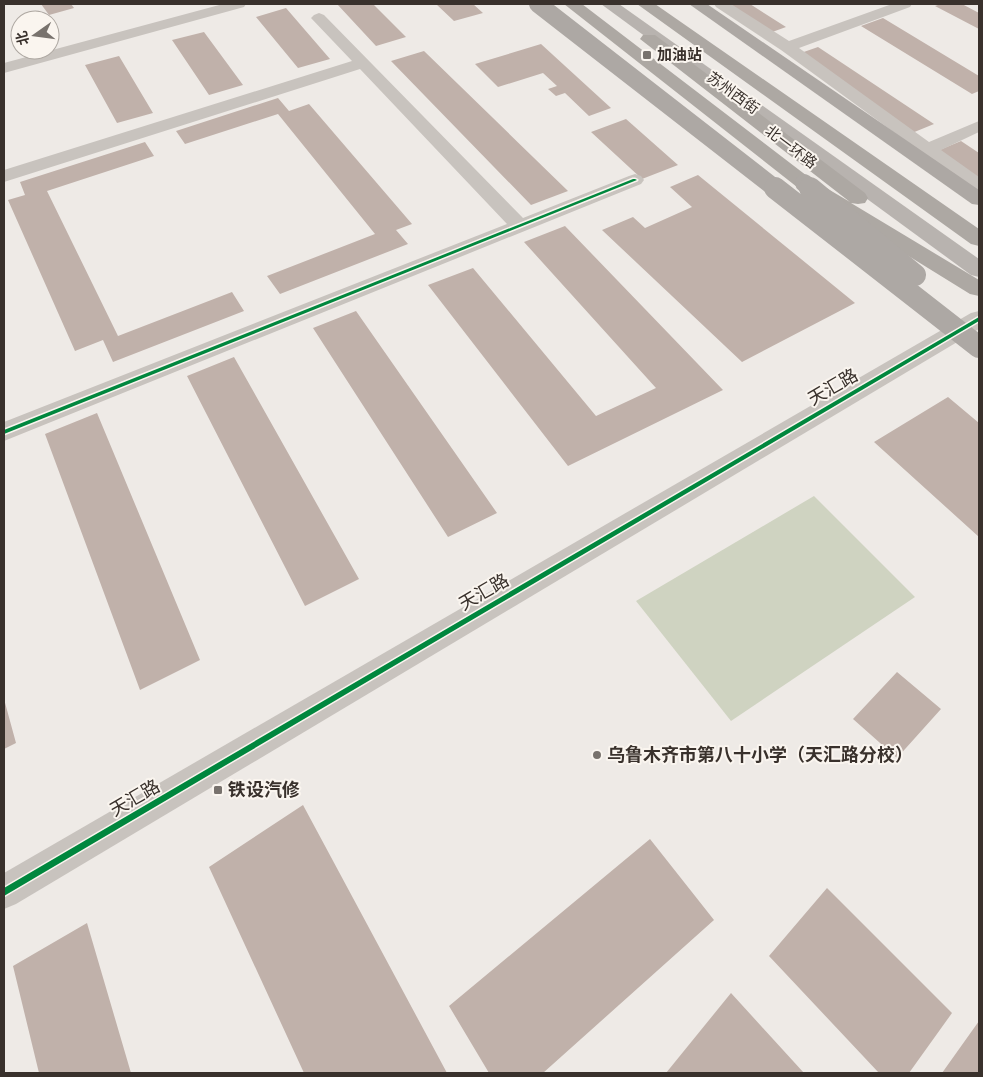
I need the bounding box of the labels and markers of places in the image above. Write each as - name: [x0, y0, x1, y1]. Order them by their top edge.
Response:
- place label: 加油站: [657, 46, 702, 64]
- marker: 加油站: [641, 49, 653, 61]
- place label: 乌鲁木齐市第八十小学（天汇路分校）: [607, 744, 913, 766]
- marker: 乌鲁木齐市第八十小学（天汇路分校）: [591, 749, 603, 761]
- place label: 铁设汽修: [228, 779, 300, 801]
- marker: 铁设汽修: [212, 784, 224, 796]

